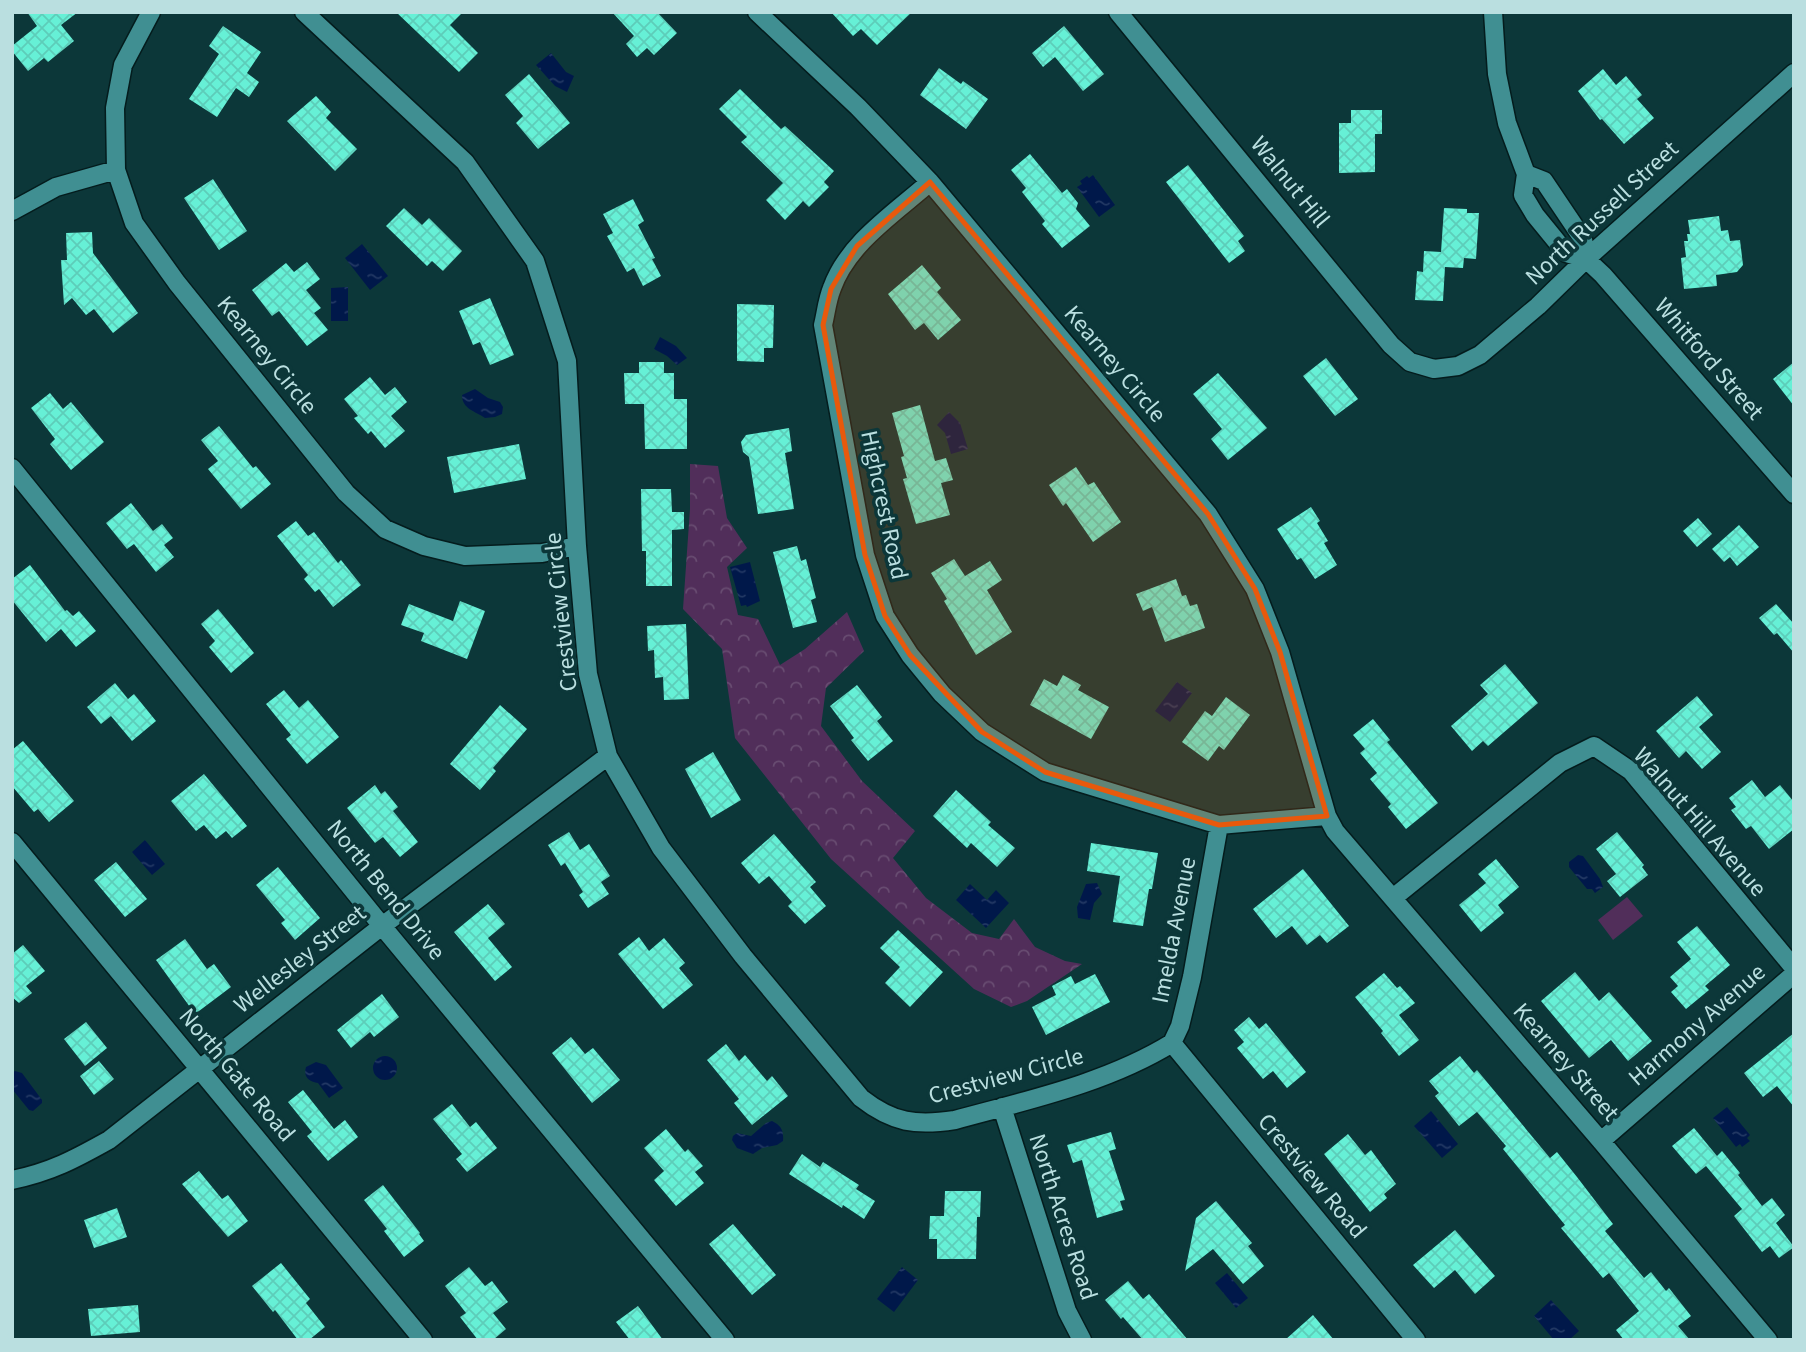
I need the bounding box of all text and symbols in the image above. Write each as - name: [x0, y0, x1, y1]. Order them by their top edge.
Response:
- street label: Walnut Hill: [1242, 128, 1338, 236]
- street label: North Russell Street: [1517, 132, 1687, 294]
- street label: Kearney Circle: [208, 288, 326, 422]
- street label: Whitford Street: [1646, 290, 1772, 428]
- street label: Kearney Circle: [1055, 298, 1175, 430]
- street label: Highcrest Road: [851, 427, 917, 583]
- street label: Crestview Circle: [535, 531, 587, 693]
- street label: Walnut Hill Avenue: [1625, 739, 1775, 905]
- street label: North Bend Drive: [318, 812, 454, 968]
- street label: Imelda Avenue: [1143, 854, 1205, 1006]
- street label: Wellesley Street: [226, 896, 374, 1022]
- street label: Harmony Avenue: [1621, 955, 1773, 1095]
- street label: Kearney Street: [1505, 995, 1627, 1129]
- street label: North Gate Road: [170, 1000, 304, 1150]
- street label: Crestview Circle: [925, 1038, 1087, 1114]
- street label: Crestview Road: [1249, 1106, 1375, 1246]
- street label: North Acres Road: [1020, 1129, 1106, 1305]

